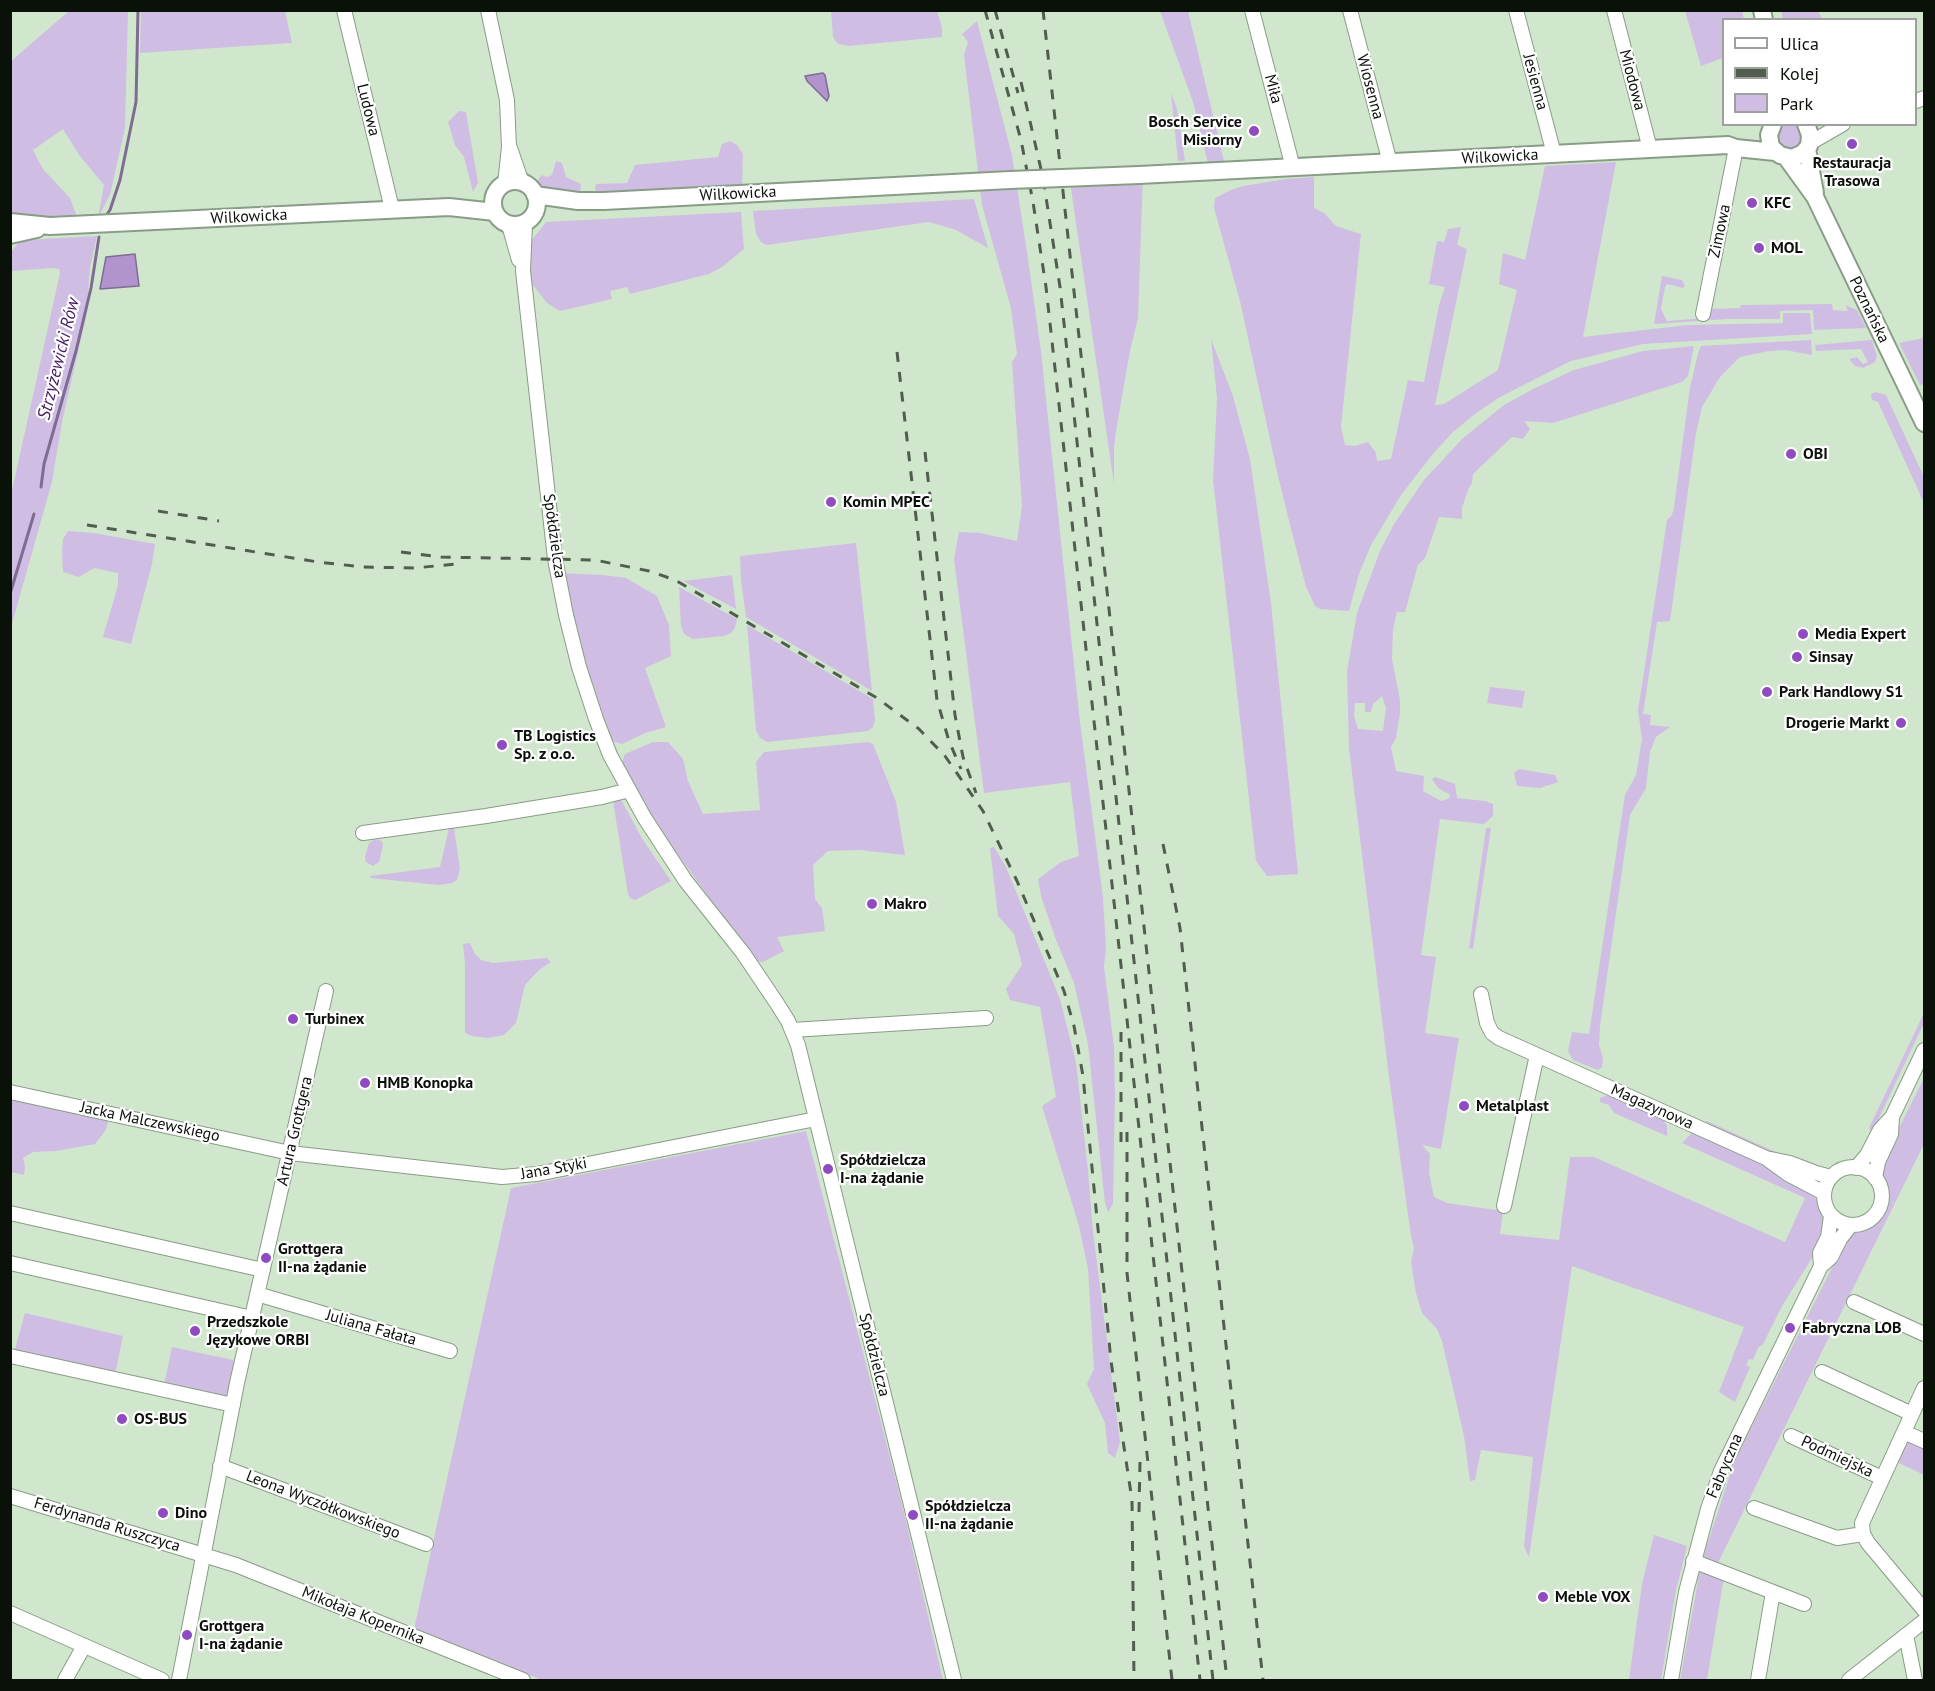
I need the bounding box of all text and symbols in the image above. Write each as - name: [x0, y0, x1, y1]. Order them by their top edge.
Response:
- legend: [1722, 18, 1917, 126]
- text: Ulica: [1780, 32, 1819, 55]
- street label: Miodowa: [1615, 47, 1649, 113]
- street label: Wiosenna: [1352, 52, 1388, 122]
- street label: Jesienna: [1518, 52, 1552, 112]
- text: Kolej: [1780, 62, 1819, 85]
- street label: Miła: [1260, 72, 1286, 106]
- street label: Ludowa: [352, 82, 384, 138]
- text: Park: [1780, 92, 1813, 115]
- place label: Bosch Service Misiorny: [1149, 112, 1242, 150]
- marker: Bosch Service Misiorny: [1247, 124, 1261, 138]
- marker: Restauracja Trasowa: [1845, 137, 1859, 151]
- street label: Wilkowicka: [1461, 145, 1539, 169]
- place label: Restauracja Trasowa: [1813, 153, 1891, 191]
- street label: Wilkowicka: [699, 182, 777, 206]
- place label: KFC: [1764, 193, 1791, 213]
- marker: KFC: [1745, 196, 1759, 210]
- street label: Zimowa: [1705, 203, 1735, 259]
- street label: Wilkowicka: [210, 205, 288, 229]
- place label: MOL: [1771, 238, 1803, 258]
- marker: MOL: [1752, 241, 1766, 255]
- street label: Poznańska: [1845, 274, 1893, 346]
- water label: Strzyżewicki Rów: [33, 296, 85, 422]
- place label: OBI: [1803, 444, 1828, 464]
- marker: OBI: [1784, 447, 1798, 461]
- street label: Spółdzielcza: [539, 492, 569, 580]
- place label: Komin MPEC: [843, 492, 930, 512]
- marker: Komin MPEC: [824, 495, 838, 509]
- place label: Media Expert: [1815, 624, 1906, 644]
- marker: Media Expert: [1796, 627, 1810, 641]
- place label: Sinsay: [1809, 647, 1853, 667]
- marker: Sinsay: [1790, 650, 1804, 664]
- place label: Park Handlowy S1: [1779, 682, 1903, 702]
- marker: Park Handlowy S1: [1760, 685, 1774, 699]
- place label: Drogerie Markt: [1786, 713, 1889, 733]
- marker: Drogerie Markt: [1894, 716, 1908, 730]
- place label: TB Logistics Sp. z o.o.: [514, 726, 596, 764]
- marker: TB Logistics Sp. z o.o.: [495, 738, 509, 752]
- place label: Makro: [884, 894, 927, 914]
- marker: Makro: [865, 897, 879, 911]
- place label: Turbinex: [305, 1009, 364, 1029]
- marker: Turbinex: [286, 1012, 300, 1026]
- place label: HMB Konopka: [377, 1073, 473, 1093]
- street label: Artura Grottgera: [273, 1074, 317, 1188]
- marker: HMB Konopka: [358, 1076, 372, 1090]
- street label: Magazynowa: [1608, 1080, 1696, 1134]
- place label: Metalplast: [1476, 1096, 1549, 1116]
- street label: Jacka Malczewskiego: [78, 1098, 222, 1146]
- marker: Metalplast: [1457, 1099, 1471, 1113]
- place label: Spółdzielcza I-na żądanie: [840, 1150, 926, 1188]
- street label: Jana Styki: [519, 1154, 589, 1184]
- marker: Spółdzielcza I-na żądanie: [821, 1162, 835, 1176]
- place label: Grottgera II-na żądanie: [278, 1239, 367, 1277]
- marker: Grottgera II-na żądanie: [259, 1251, 273, 1265]
- street label: Juliana Fałata: [324, 1306, 418, 1350]
- street label: Spółdzielcza: [854, 1311, 894, 1399]
- place label: Przedszkole Językowe ORBI: [207, 1312, 309, 1350]
- place label: Fabryczna LOB: [1802, 1318, 1902, 1338]
- marker: Fabryczna LOB: [1783, 1321, 1797, 1335]
- marker: Przedszkole Językowe ORBI: [188, 1324, 202, 1338]
- place label: OS-BUS: [134, 1409, 187, 1429]
- marker: OS-BUS: [115, 1412, 129, 1426]
- street label: Fabryczna: [1703, 1431, 1747, 1501]
- street label: Podmiejska: [1798, 1432, 1876, 1482]
- street label: Leona Wyczółkowskiego: [243, 1467, 403, 1543]
- street label: Ferdynanda Ruszczyca: [31, 1494, 183, 1556]
- place label: Spółdzielcza II-na żądanie: [925, 1496, 1014, 1534]
- place label: Dino: [175, 1503, 207, 1523]
- marker: Dino: [156, 1506, 170, 1520]
- marker: Spółdzielcza II-na żądanie: [906, 1508, 920, 1522]
- street label: Mikołaja Kopernika: [299, 1583, 427, 1649]
- place label: Meble VOX: [1555, 1587, 1630, 1607]
- marker: Meble VOX: [1536, 1590, 1550, 1604]
- place label: Grottgera I-na żądanie: [199, 1616, 283, 1654]
- marker: Grottgera I-na żądanie: [180, 1628, 194, 1642]

